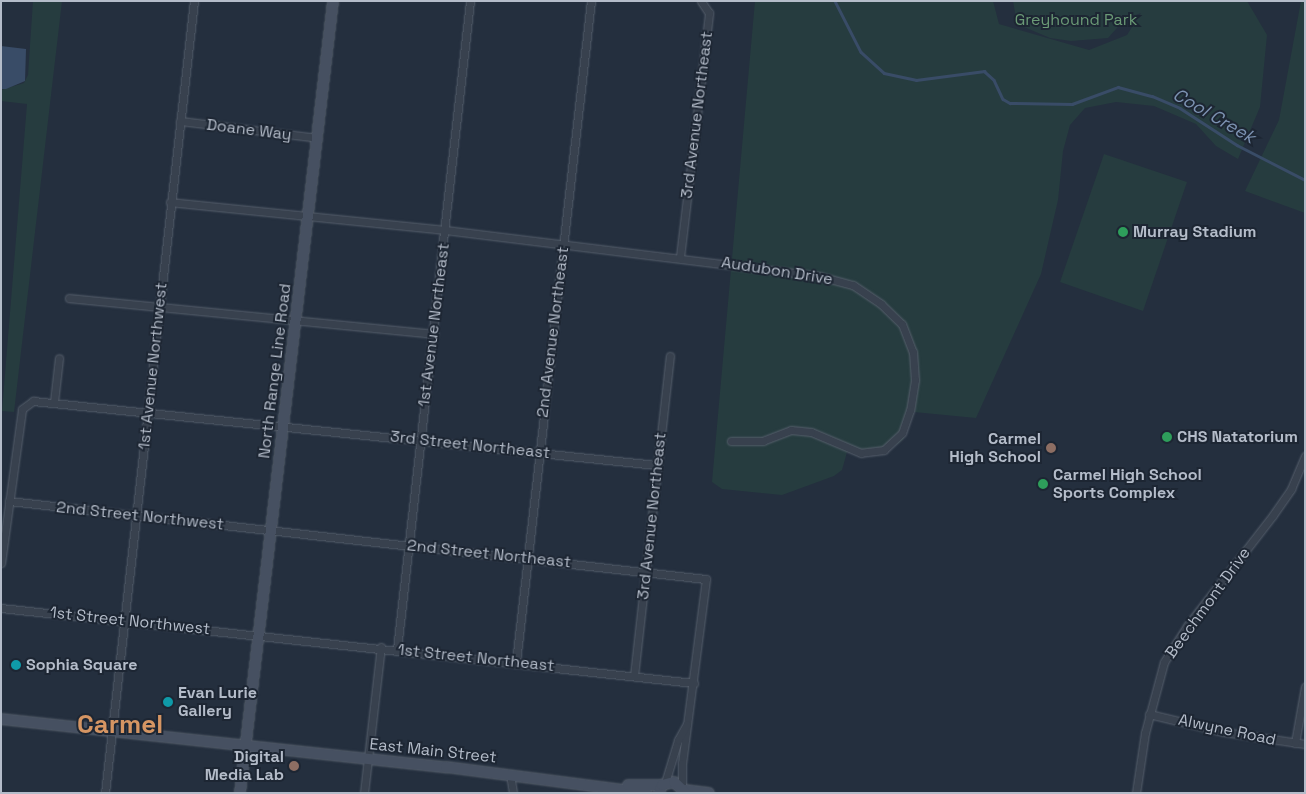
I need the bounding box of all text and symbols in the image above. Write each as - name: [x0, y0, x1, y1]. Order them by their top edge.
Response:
- park label: Greyhound Park: [1015, 10, 1137, 30]
- street label: 3rd Avenue Northeast: [677, 30, 717, 200]
- water label: Cool Creek: [1169, 84, 1259, 148]
- street label: Doane Way: [205, 115, 293, 145]
- place label: Murray Stadium: [1133, 222, 1256, 242]
- marker: Murray Stadium: [1117, 226, 1129, 238]
- street label: 1st Avenue Northeast: [414, 242, 454, 408]
- street label: 2nd Avenue Northeast: [533, 245, 573, 419]
- street label: Audubon Drive: [720, 253, 834, 289]
- street label: 1st Avenue Northwest: [135, 281, 171, 451]
- street label: North Range Line Road: [255, 282, 295, 460]
- street label: 3rd Street Northeast: [389, 427, 551, 463]
- place label: CHS Natatorium: [1177, 427, 1298, 447]
- place label: Carmel High School: [949, 429, 1041, 467]
- street label: 3rd Avenue Northeast: [634, 431, 670, 601]
- marker: CHS Natatorium: [1161, 431, 1173, 443]
- marker: Carmel High School: [1045, 442, 1057, 454]
- place label: Carmel High School Sports Complex: [1053, 465, 1202, 503]
- marker: Carmel High School Sports Complex: [1037, 478, 1049, 490]
- street label: 2nd Street Northwest: [55, 498, 225, 534]
- street label: 2nd Street Northeast: [406, 536, 572, 572]
- street label: Beechmont Drive: [1161, 544, 1255, 662]
- street label: 1st Street Northwest: [49, 603, 211, 639]
- street label: 1st Street Northeast: [397, 640, 555, 676]
- place label: Sophia Square: [26, 655, 137, 675]
- marker: Sophia Square: [10, 659, 22, 671]
- place label: Evan Lurie Gallery: [178, 683, 257, 721]
- marker: Evan Lurie Gallery: [162, 696, 174, 708]
- district label: Carmel: [77, 709, 163, 741]
- street label: Alwyne Road: [1176, 710, 1278, 750]
- street label: East Main Street: [369, 735, 497, 767]
- place label: Digital Media Lab: [205, 747, 284, 785]
- marker: Digital Media Lab: [288, 760, 300, 772]

